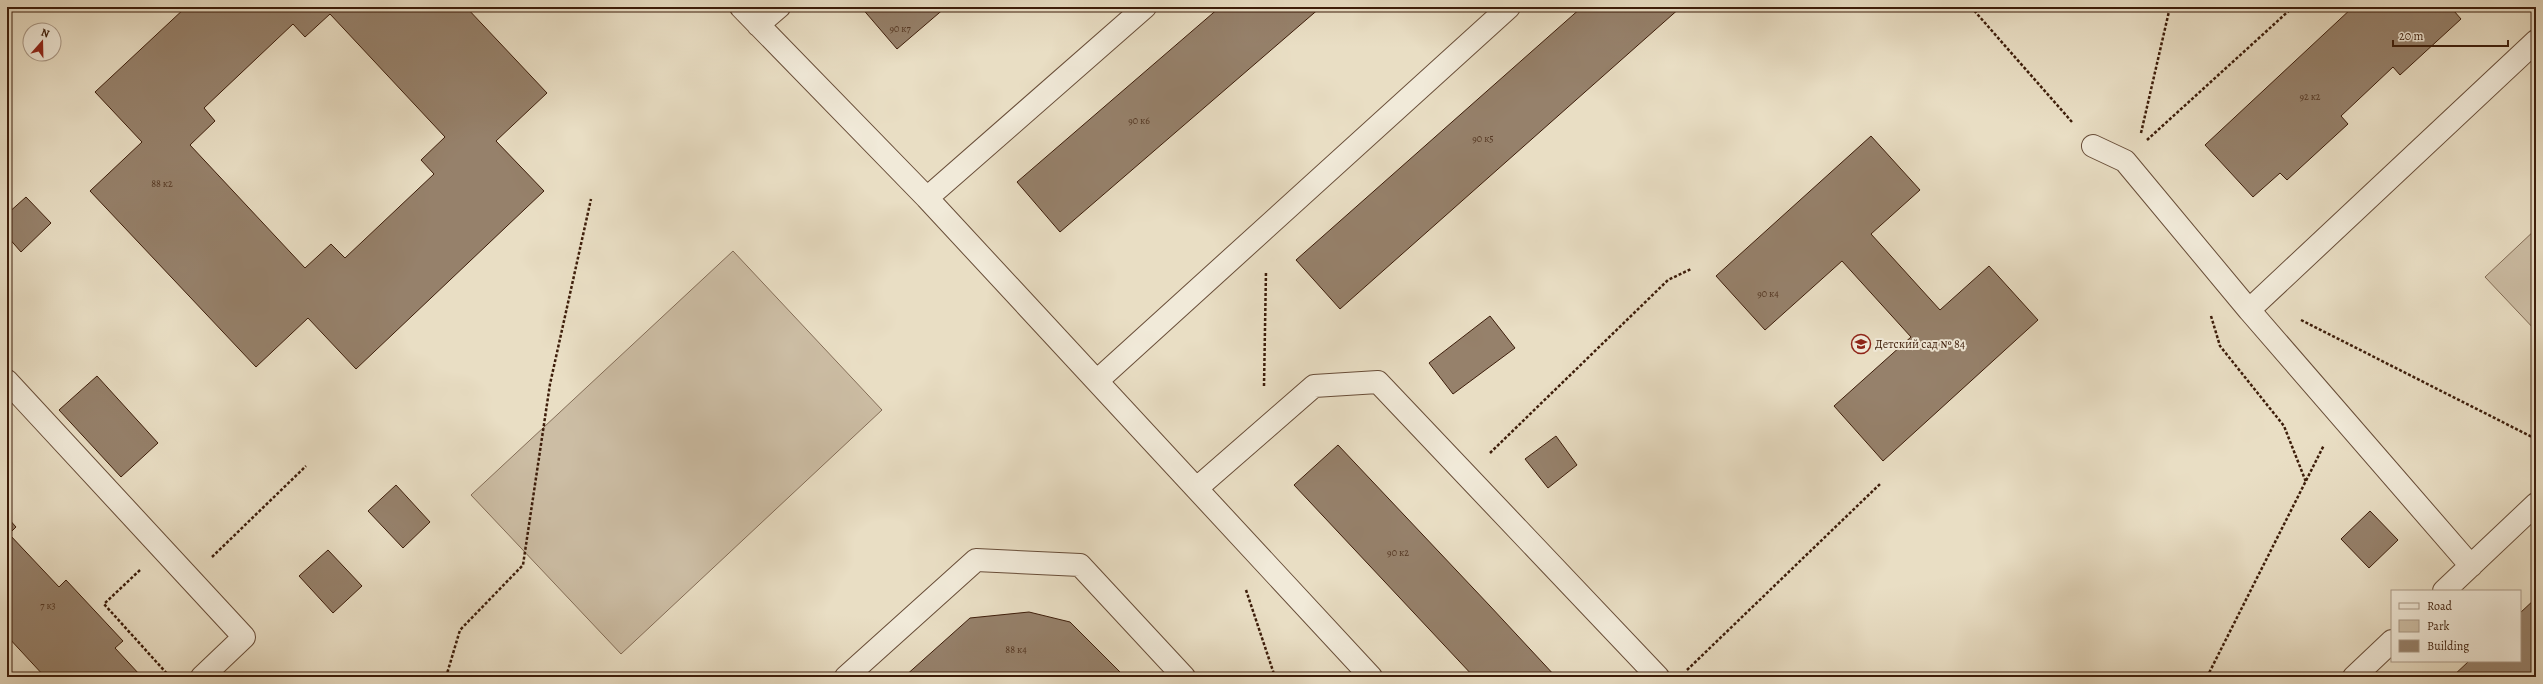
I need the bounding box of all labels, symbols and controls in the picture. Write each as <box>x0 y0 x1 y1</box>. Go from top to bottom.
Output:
north arrow <box>22 22 62 62</box>
house number: 90 к7 <box>889 22 911 35</box>
scale bar <box>2393 22 2508 48</box>
text: N <box>39 25 52 41</box>
text: 20 m <box>2399 28 2423 44</box>
house number: 92 к2 <box>2299 90 2321 103</box>
house number: 90 к6 <box>1128 114 1150 127</box>
house number: 90 к5 <box>1472 132 1494 145</box>
house number: 88 к2 <box>151 177 173 190</box>
house number: 90 к4 <box>1757 287 1779 300</box>
school or university icon: Детский сад № 84 <box>1850 333 1872 355</box>
place label: Детский сад № 84 <box>1875 336 1966 352</box>
house number: 90 к2 <box>1387 546 1409 559</box>
legend <box>2391 590 2521 662</box>
text: Road <box>2427 598 2453 614</box>
house number: 7 к3 <box>40 599 56 612</box>
text: Park <box>2427 618 2450 634</box>
text: Building <box>2427 638 2469 654</box>
house number: 88 к4 <box>1005 643 1027 656</box>

